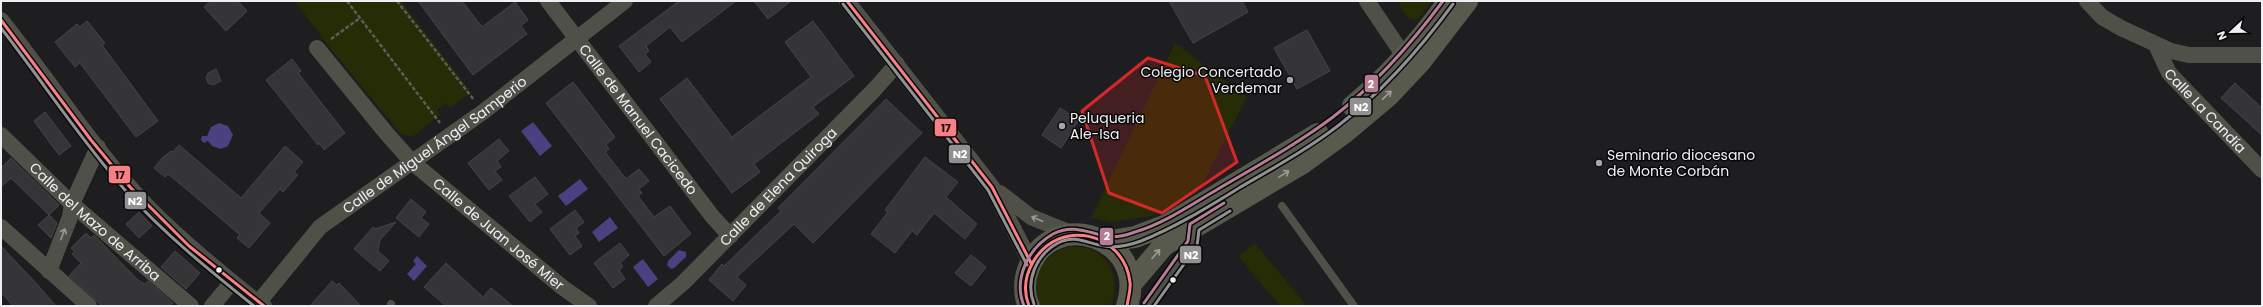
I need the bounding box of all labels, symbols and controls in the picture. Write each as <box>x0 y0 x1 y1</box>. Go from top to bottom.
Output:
north arrow <box>2211 12 2251 52</box>
text: N <box>2213 29 2231 43</box>
street label: Calle de Manuel Cacicedo <box>574 40 702 199</box>
place label: Colegio Concertado Verdemar <box>1140 62 1282 98</box>
street label: Calle La Candía <box>2160 64 2251 157</box>
street label: Calle de Miguel Ángel Samperio <box>338 71 531 218</box>
line badge: 2 <box>1364 74 1379 93</box>
marker: Colegio Concertado Verdemar <box>1285 75 1295 85</box>
text: 2 <box>1368 76 1374 92</box>
one-way arrow <box>1382 91 1392 100</box>
line badge: N2 <box>1349 97 1372 116</box>
text: N2 <box>1354 99 1368 115</box>
place label: Peluqueria Ale-Isa <box>1070 108 1144 144</box>
line badge: 17 <box>934 118 957 137</box>
text: 17 <box>941 120 951 136</box>
marker: Peluqueria Ale-Isa <box>1057 121 1067 131</box>
street label: Calle de Elena Quiroga <box>715 123 842 250</box>
line badge: N2 <box>948 144 971 164</box>
place label: Seminario diocesano de Monte Corbán <box>1607 145 1755 181</box>
text: N2 <box>953 146 967 162</box>
street label: Calle del Mazo de Arriba <box>25 158 165 286</box>
marker: Seminario diocesano de Monte Corbán <box>1594 158 1604 168</box>
line badge: 17 <box>108 165 131 184</box>
text: 17 <box>115 167 125 183</box>
one-way arrow <box>1278 169 1290 177</box>
street label: Calle de Juan José Mier <box>428 173 569 295</box>
line badge: N2 <box>124 191 147 210</box>
text: N2 <box>128 193 142 209</box>
one-way arrow <box>1031 215 1043 223</box>
line badge: 2 <box>1099 227 1114 246</box>
text: 2 <box>1104 228 1110 244</box>
one-way arrow <box>60 229 68 241</box>
line badge: N2 <box>1179 245 1202 264</box>
text: N2 <box>1184 247 1198 263</box>
one-way arrow <box>1151 249 1160 260</box>
unlabelled marker <box>214 265 224 275</box>
unlabelled marker <box>1168 275 1178 285</box>

